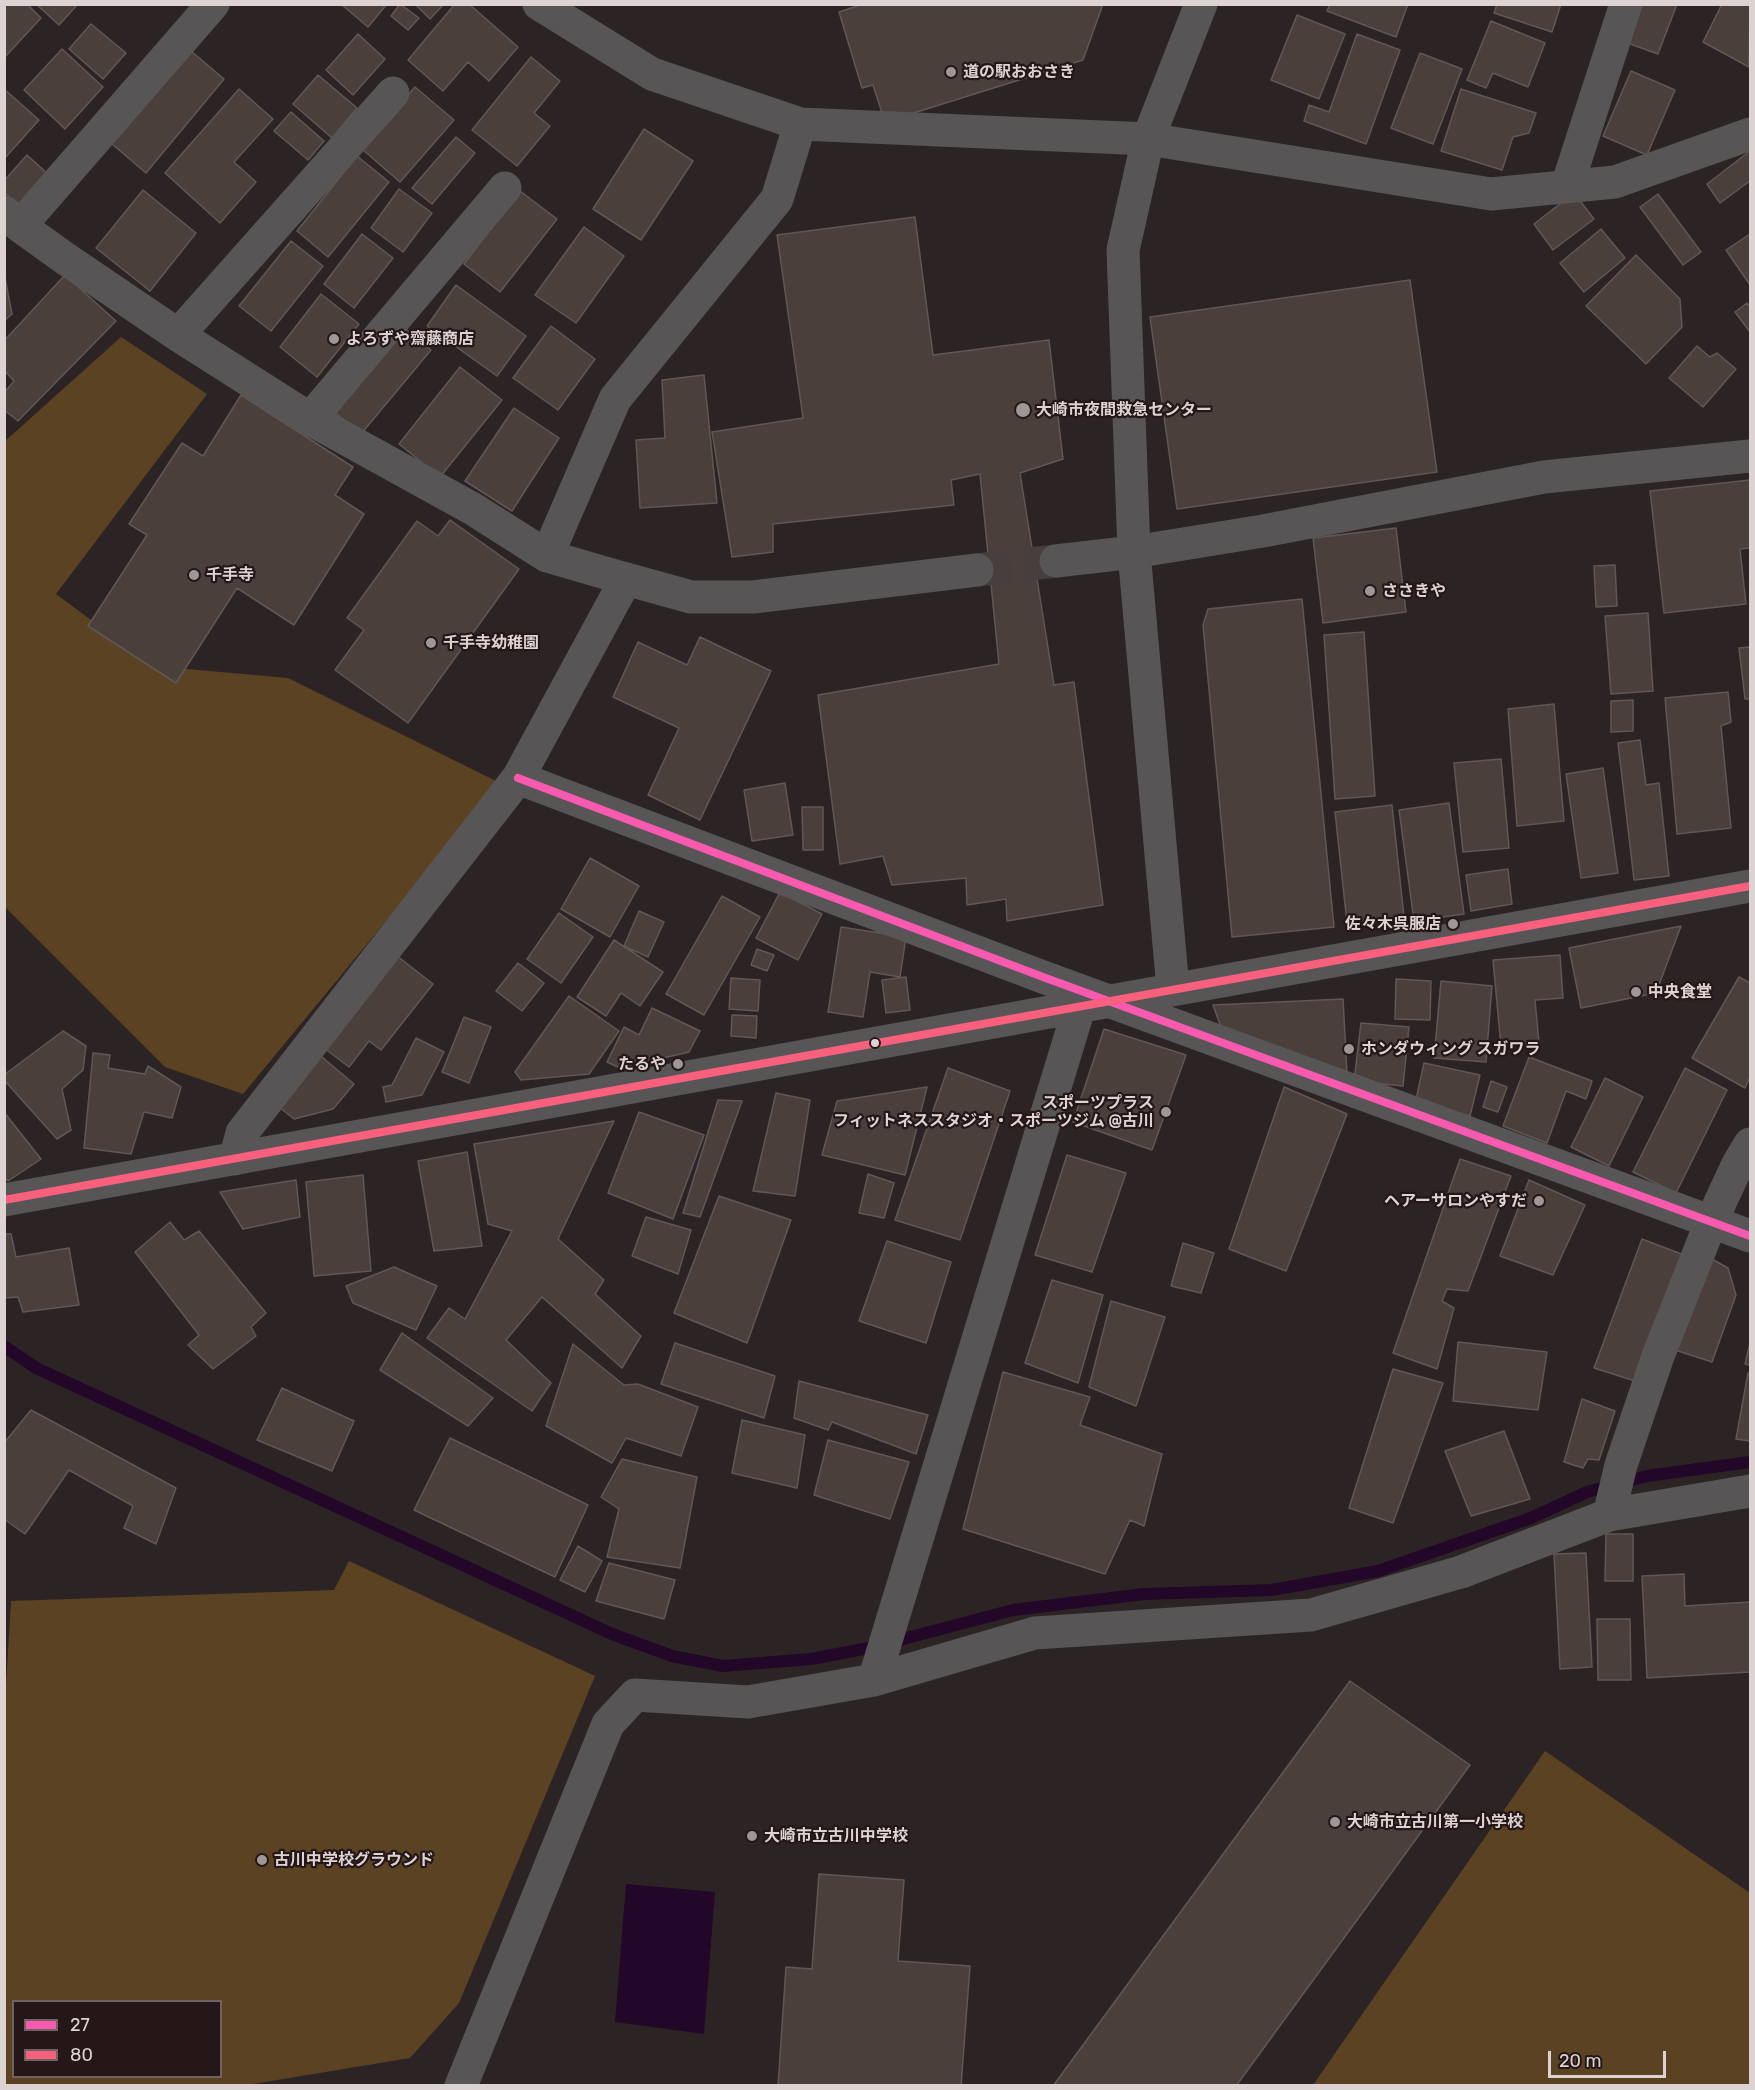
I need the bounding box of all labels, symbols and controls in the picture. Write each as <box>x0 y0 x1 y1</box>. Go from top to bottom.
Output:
place label: 道の駅おおさき <box>963 62 1075 82</box>
marker: 道の駅おおさき <box>944 65 958 79</box>
place label: よろずや齋藤商店 <box>346 329 474 349</box>
marker: よろずや齋藤商店 <box>327 332 341 346</box>
place label: 大崎市夜間救急センター <box>1036 400 1212 420</box>
marker: 大崎市夜間救急センター <box>1014 401 1032 419</box>
place label: 千手寺 <box>206 565 254 585</box>
marker: 千手寺 <box>187 568 201 582</box>
place label: ささきや <box>1382 581 1446 601</box>
marker: ささきや <box>1363 584 1377 598</box>
place label: 千手寺幼稚園 <box>443 633 539 653</box>
marker: 千手寺幼稚園 <box>424 636 438 650</box>
place label: 佐々木呉服店 <box>1345 914 1441 934</box>
marker: 佐々木呉服店 <box>1446 917 1460 931</box>
place label: 中央食堂 <box>1648 982 1712 1002</box>
marker: 中央食堂 <box>1629 985 1643 999</box>
unlabelled marker <box>869 1037 881 1049</box>
place label: ホンダウィング スガワラ <box>1361 1039 1540 1059</box>
marker: ホンダウィング スガワラ <box>1342 1042 1356 1056</box>
place label: たるや <box>618 1054 666 1074</box>
marker: たるや <box>671 1057 685 1071</box>
place label: スポーツプラス フィットネススタジオ・スポーツジム @古川 <box>833 1093 1154 1131</box>
marker: スポーツプラス フィットネススタジオ・スポーツジム @古川 <box>1159 1105 1173 1119</box>
place label: ヘアーサロンやすだ <box>1384 1191 1527 1211</box>
marker: ヘアーサロンやすだ <box>1532 1194 1546 1208</box>
place label: 大崎市立古川第一小学校 <box>1347 1812 1523 1832</box>
marker: 大崎市立古川第一小学校 <box>1328 1815 1342 1829</box>
place label: 大崎市立古川中学校 <box>764 1826 908 1846</box>
marker: 大崎市立古川中学校 <box>745 1829 759 1843</box>
place label: 古川中学校グラウンド <box>274 1850 434 1870</box>
marker: 古川中学校グラウンド <box>255 1853 269 1867</box>
legend <box>12 2000 222 2078</box>
text: 27 <box>70 2014 90 2036</box>
scale bar <box>1551 2039 1670 2077</box>
text: 80 <box>70 2044 93 2066</box>
text: 20 m <box>1559 2050 1601 2072</box>

